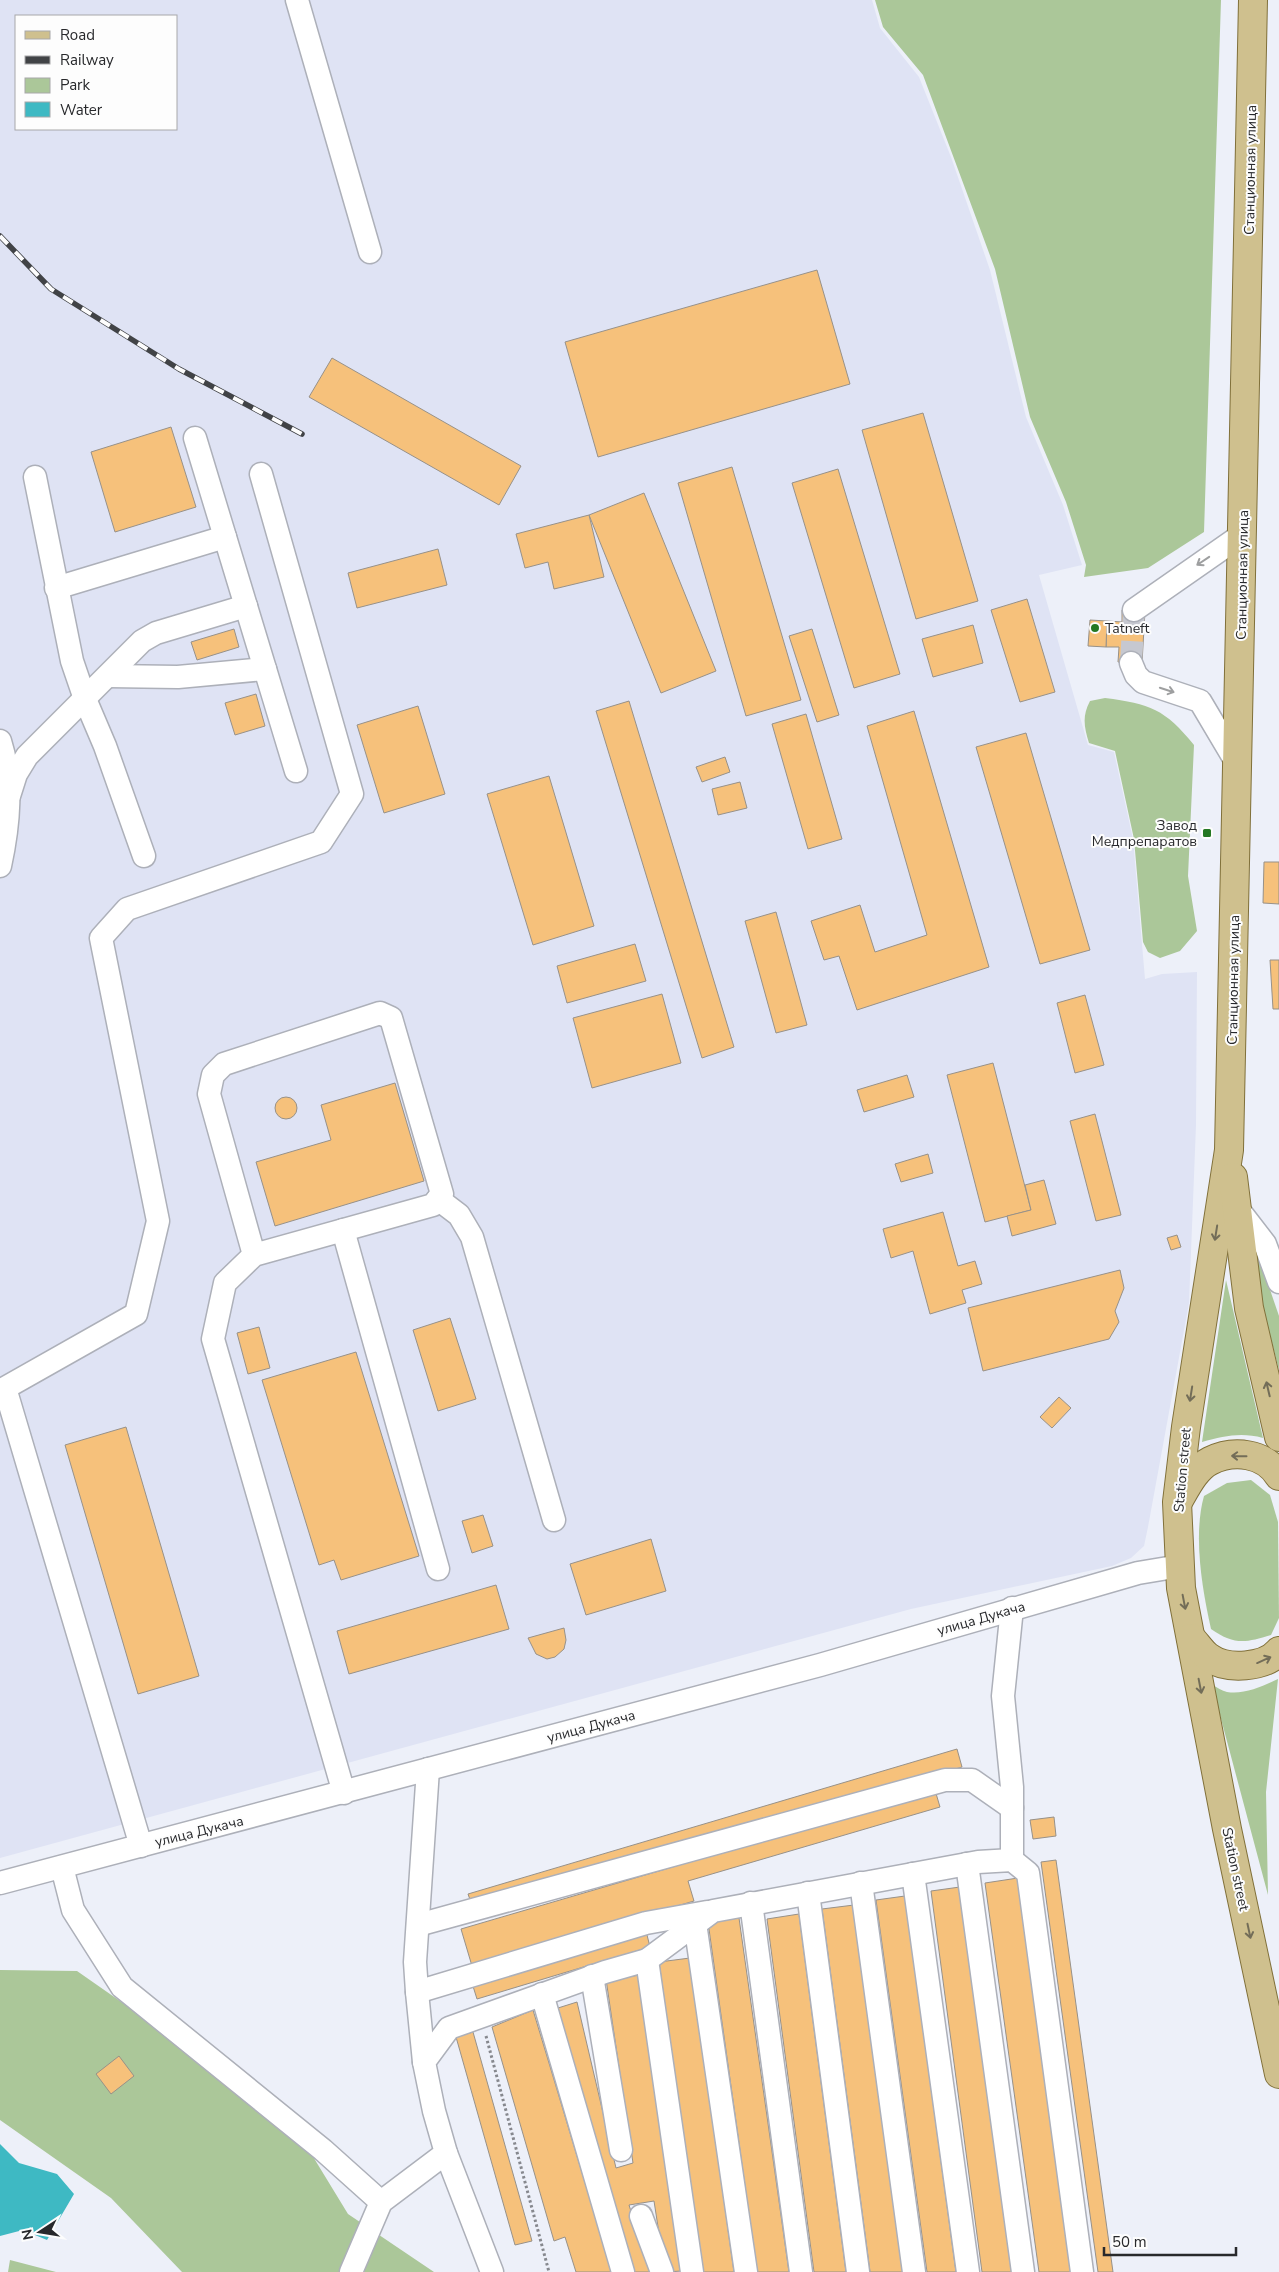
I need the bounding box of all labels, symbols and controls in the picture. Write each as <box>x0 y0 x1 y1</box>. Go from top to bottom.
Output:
legend <box>15 15 178 130</box>
text: Road <box>60 25 95 45</box>
text: Railway <box>60 50 114 70</box>
text: Park <box>60 75 90 95</box>
text: Water <box>60 100 103 120</box>
street label: Станционная улица <box>1240 105 1261 235</box>
street label: Станционная улица <box>1232 510 1253 640</box>
one-way arrow <box>1196 557 1210 567</box>
place label: Tatneft <box>1105 619 1149 638</box>
marker: Tatneft <box>1089 622 1101 634</box>
one-way arrow <box>1159 686 1175 695</box>
place label: Завод Медпрепаратов <box>1092 816 1197 851</box>
marker: Завод Медпрепаратов <box>1201 827 1213 839</box>
street label: Станционная улица <box>1223 915 1244 1045</box>
one-way arrow <box>1211 1225 1221 1241</box>
one-way arrow <box>1263 1382 1272 1398</box>
one-way arrow <box>1186 1385 1196 1401</box>
street label: Station street <box>1169 1427 1196 1513</box>
one-way arrow <box>1231 1451 1247 1460</box>
one-way arrow <box>1180 1594 1190 1610</box>
street label: улица Дукача <box>935 1597 1027 1640</box>
one-way arrow <box>1256 1655 1271 1664</box>
one-way arrow <box>1196 1678 1206 1694</box>
street label: улица Дукача <box>545 1706 637 1747</box>
street label: улица Дукача <box>153 1811 245 1852</box>
street label: Station street <box>1217 1826 1254 1913</box>
one-way arrow <box>1245 1923 1255 1939</box>
north arrow <box>15 2207 65 2257</box>
scale bar <box>1104 2224 1236 2256</box>
text: N <box>17 2227 38 2242</box>
text: 50 m <box>1112 2232 1147 2252</box>

